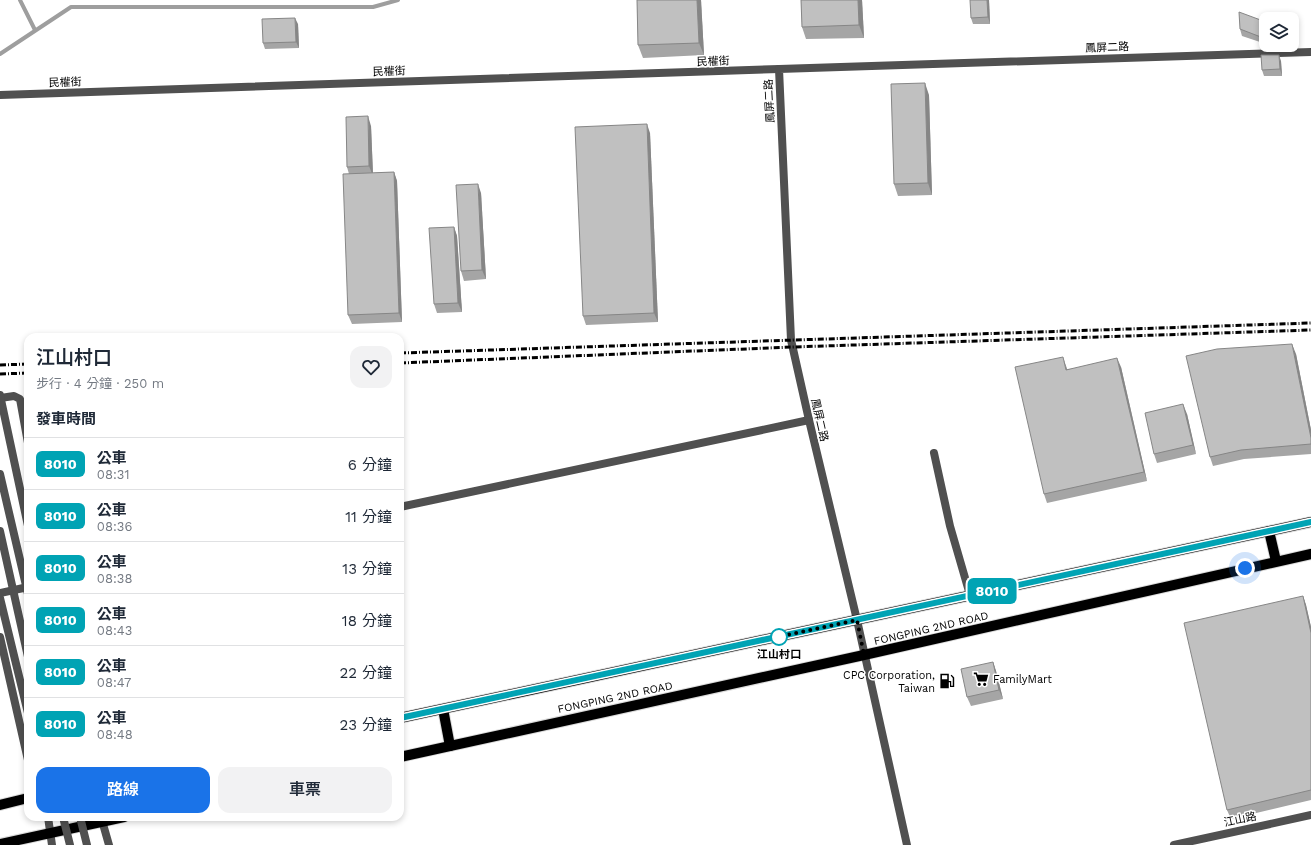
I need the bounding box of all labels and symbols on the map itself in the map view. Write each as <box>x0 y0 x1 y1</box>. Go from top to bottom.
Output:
street label: 鳳屏二路 <box>1085 40 1129 55</box>
street label: 民權街 <box>696 54 730 69</box>
street label: 民權街 <box>372 64 406 79</box>
street label: 民權街 <box>48 75 82 90</box>
street label: 鳳屏二路 <box>762 79 777 123</box>
street label: 鳳屏二路 <box>808 397 831 443</box>
your location <box>1235 558 1255 578</box>
line badge: 8010 <box>964 578 1020 604</box>
street label: FONGPING 2ND ROAD <box>873 609 990 648</box>
marker: 江山村口 <box>770 628 788 646</box>
place label: 江山村口 <box>757 648 801 661</box>
place label: CPC Corporation, Taiwan <box>843 669 935 695</box>
supermarket icon: FamilyMart <box>972 670 990 688</box>
fuel station icon: CPC Corporation, Taiwan <box>938 672 956 690</box>
place label: FamilyMart <box>993 673 1052 686</box>
street label: FONGPING 2ND ROAD <box>556 679 674 716</box>
street label: 江山路 <box>1223 810 1258 829</box>

